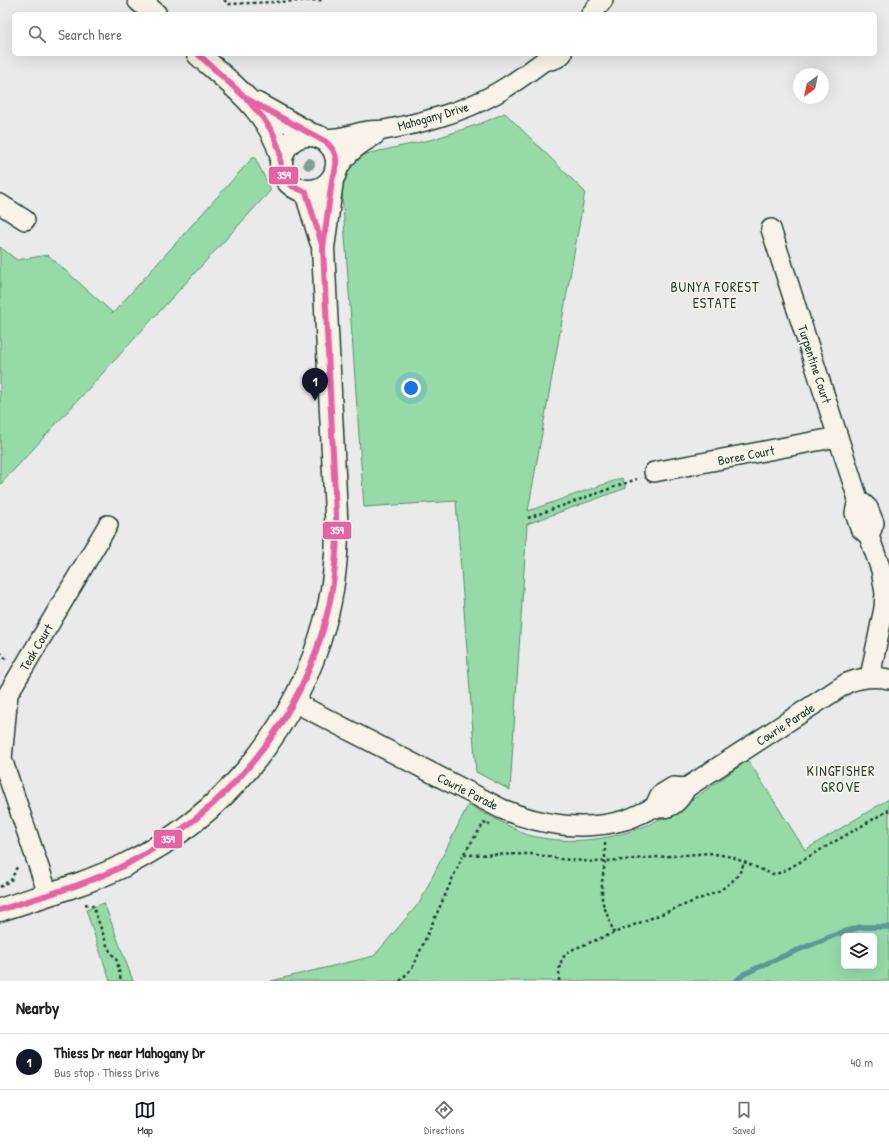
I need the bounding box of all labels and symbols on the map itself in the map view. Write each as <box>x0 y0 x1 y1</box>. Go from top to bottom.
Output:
north arrow <box>793 68 829 104</box>
street label: Mahogany Drive <box>395 97 471 135</box>
line badge: 359 <box>268 166 299 185</box>
text: 359 <box>277 168 291 182</box>
district label: BUNYA FOREST ESTATE <box>670 277 760 312</box>
street label: Turpentine Court <box>794 323 836 406</box>
pin: 1 <box>302 368 328 401</box>
your location <box>401 378 421 398</box>
street label: Boree Court <box>716 441 776 469</box>
line badge: 359 <box>322 521 352 540</box>
text: 359 <box>330 523 344 537</box>
street label: Teak Court <box>15 620 57 674</box>
street label: Cowrie Parade <box>752 698 818 750</box>
district label: KINGFISHER GROVE <box>807 761 875 796</box>
street label: Cowrie Parade <box>434 768 502 814</box>
line badge: 359 <box>153 829 183 849</box>
text: 359 <box>161 832 175 846</box>

